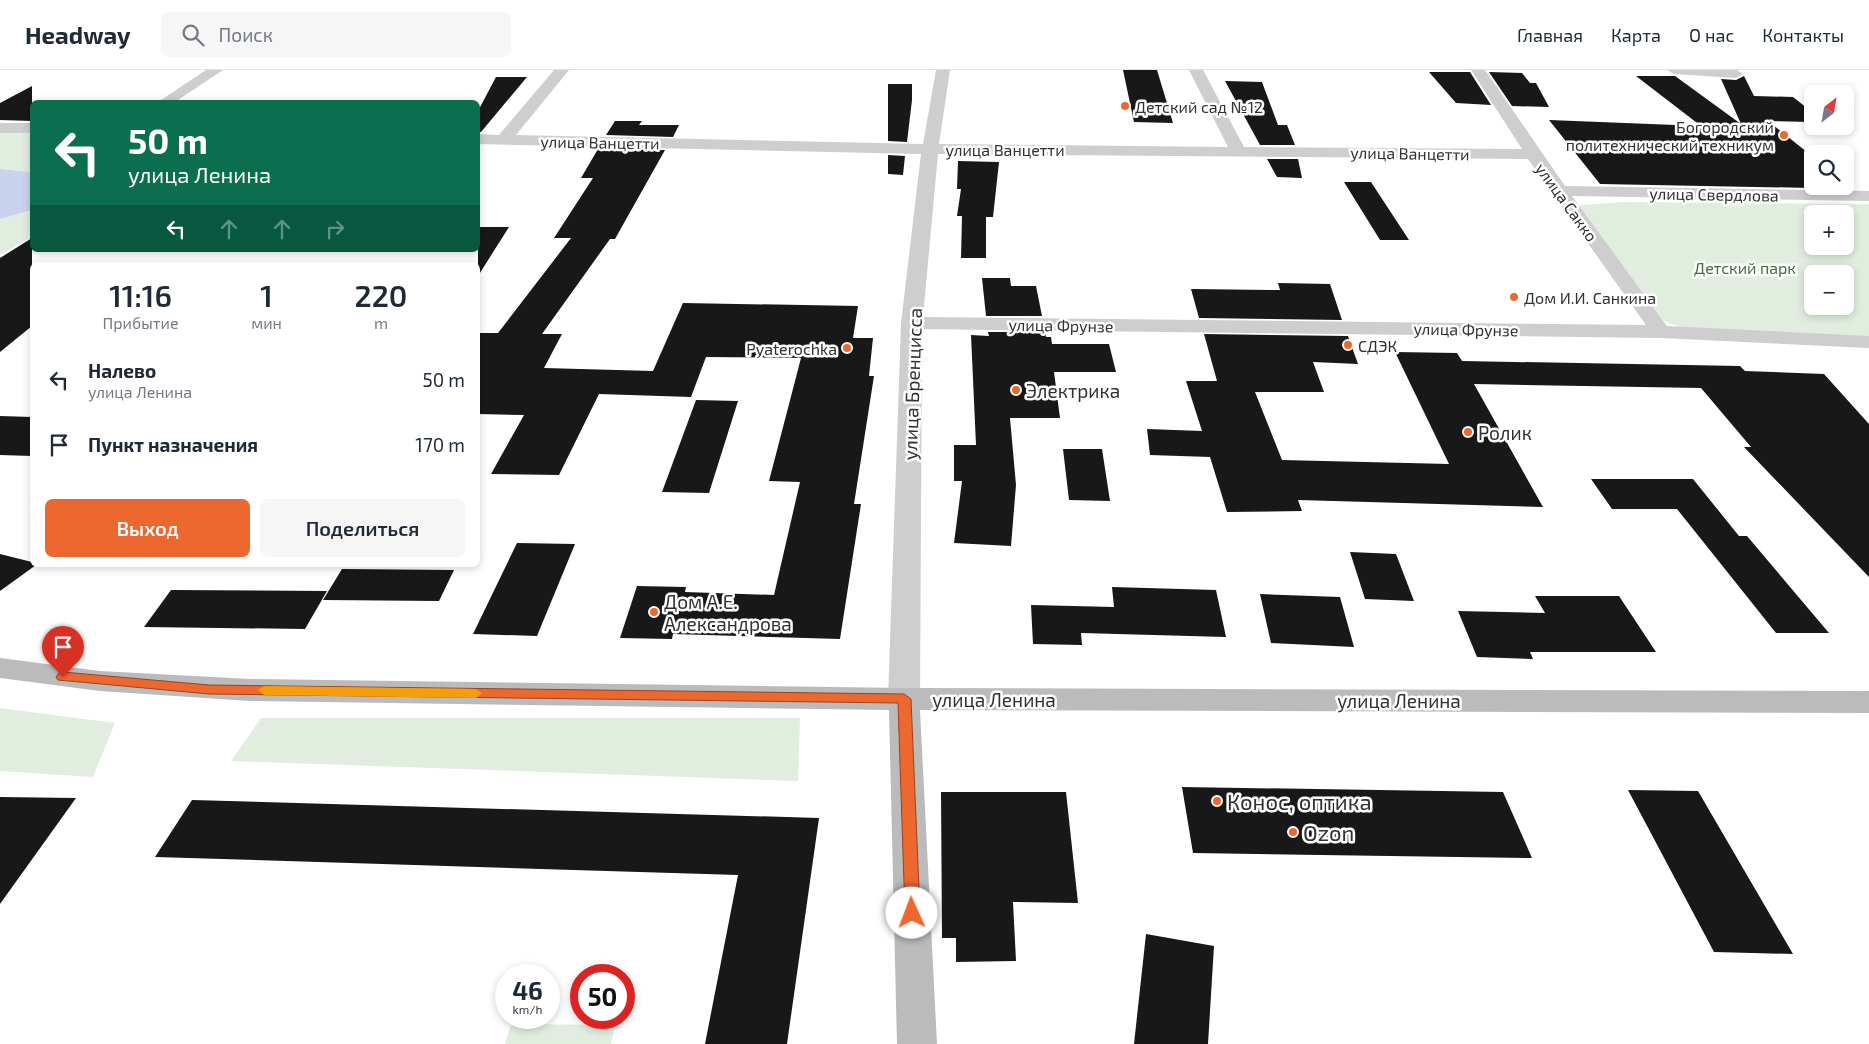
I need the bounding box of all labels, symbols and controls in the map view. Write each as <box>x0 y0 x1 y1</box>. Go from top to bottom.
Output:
search box <box>161 12 511 57</box>
text: Headway <box>25 20 131 49</box>
icon: search <box>179 21 207 49</box>
text: Поиск <box>219 23 273 46</box>
text: Главная <box>1517 24 1583 46</box>
text: Карта <box>1611 24 1661 46</box>
text: О нас <box>1689 24 1734 46</box>
text: Контакты <box>1762 24 1844 46</box>
north arrow <box>1804 85 1854 135</box>
map controls <box>1804 85 1854 315</box>
place label: Детский сад №12 <box>1135 97 1263 116</box>
marker: Детский сад №12 <box>1119 100 1131 112</box>
place label: Богородский политехнический техникум <box>1566 117 1774 155</box>
text: 50 m <box>128 119 208 161</box>
icon: left <box>45 120 110 185</box>
marker: Богородский политехнический техникум <box>1778 129 1790 141</box>
street label: улица Ванцетти <box>540 131 660 154</box>
street label: улица Ванцетти <box>945 140 1065 160</box>
street label: улица Ванцетти <box>1350 142 1470 165</box>
button: search <box>1804 145 1854 195</box>
street label: улица Сакко <box>1531 159 1602 246</box>
text: улица Ленина <box>128 161 271 187</box>
street label: улица Свердлова <box>1649 183 1779 206</box>
button: + <box>1804 205 1854 255</box>
icon: left <box>162 215 190 243</box>
icon: ahead <box>215 215 243 243</box>
icon: ahead <box>268 215 296 243</box>
icon: right <box>321 215 349 243</box>
park label: Детский парк <box>1694 258 1796 277</box>
button: − <box>1804 265 1854 315</box>
text: 11:16 <box>109 277 172 313</box>
text: 1 <box>260 277 273 313</box>
text: 220 <box>354 277 407 313</box>
place label: Дом И.И. Санкина <box>1524 288 1656 307</box>
marker: Дом И.И. Санкина <box>1508 291 1520 303</box>
street label: улица Бренцисса <box>898 307 927 461</box>
text: Прибытие <box>103 313 179 332</box>
text: мин <box>251 313 282 332</box>
text: m <box>374 313 388 332</box>
street label: улица Фрунзе <box>1008 315 1114 336</box>
street label: улица Фрунзе <box>1413 319 1519 340</box>
place label: СДЭК <box>1358 336 1397 355</box>
place label: Pyaterochka <box>746 339 837 358</box>
marker: СДЭК <box>1342 339 1354 351</box>
marker: Pyaterochka <box>841 342 853 354</box>
text: Налево <box>88 359 156 382</box>
icon: left <box>45 366 73 394</box>
text: 50 m <box>422 368 465 391</box>
place label: Электрика <box>1026 379 1120 402</box>
text: улица Ленина <box>88 382 192 401</box>
marker: Электрика <box>1010 384 1022 396</box>
place label: Ролик <box>1478 421 1532 444</box>
marker: Ролик <box>1462 426 1474 438</box>
icon: arrive <box>45 431 73 459</box>
text: Пункт назначения <box>88 433 258 456</box>
text: 170 m <box>415 433 465 456</box>
button: Выход <box>45 499 250 557</box>
button: Поделиться <box>260 499 465 557</box>
place label: Дом А.Е. Александрова <box>664 590 792 635</box>
marker: Дом А.Е. Александрова <box>648 606 660 618</box>
pin <box>42 626 84 677</box>
icon: arrive <box>49 633 77 661</box>
street label: улица Ленина <box>932 688 1056 712</box>
street label: улица Ленина <box>1337 689 1461 713</box>
place label: Конос, оптика <box>1227 788 1372 814</box>
marker: Конос, оптика <box>1211 795 1223 807</box>
place label: Ozon <box>1303 819 1354 845</box>
marker: Ozon <box>1287 826 1299 838</box>
position arrow <box>885 886 937 938</box>
speed limit sign: 50 <box>570 964 635 1029</box>
text: 46 <box>512 975 543 1005</box>
text: km/h <box>513 1002 542 1016</box>

